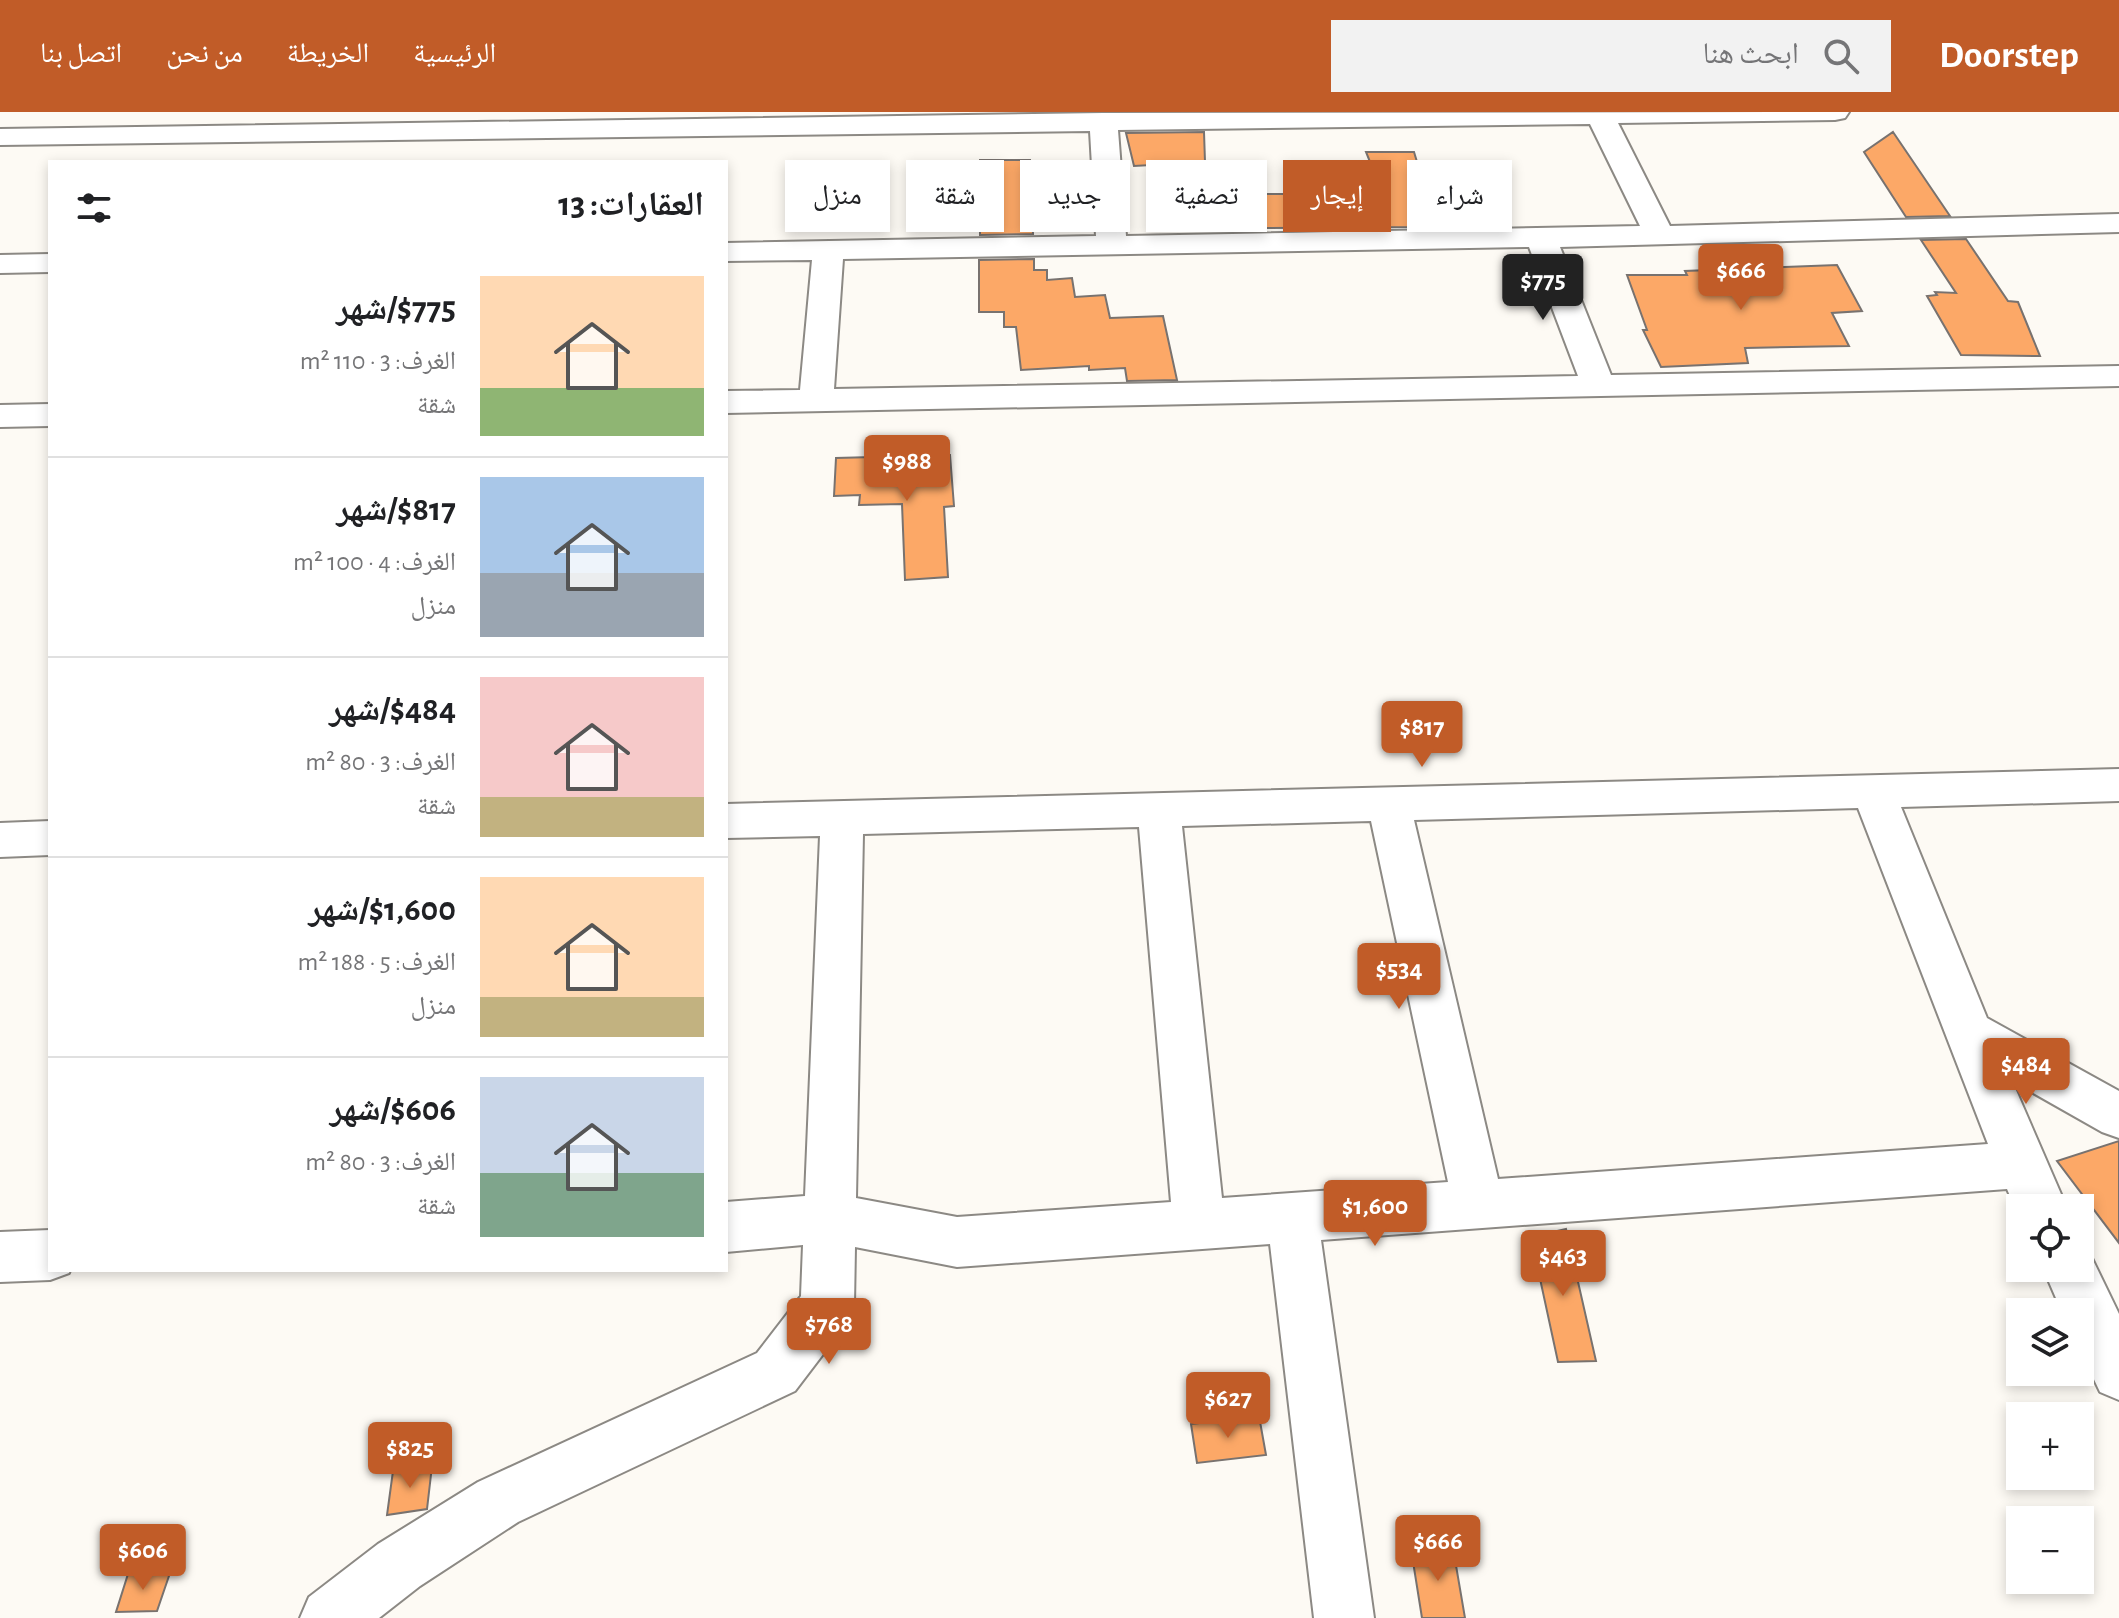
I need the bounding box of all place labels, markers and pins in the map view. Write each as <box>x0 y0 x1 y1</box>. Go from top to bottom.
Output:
pin: $666 <box>1694 244 1788 312</box>
pin: $775 <box>1496 254 1590 322</box>
pin: $988 <box>860 435 954 503</box>
pin: $817 <box>1375 701 1469 769</box>
pin: $534 <box>1352 943 1446 1011</box>
pin: $484 <box>1979 1038 2073 1106</box>
pin: $1,600 <box>1310 1180 1440 1248</box>
pin: $463 <box>1516 1230 1610 1298</box>
pin: $768 <box>782 1298 876 1366</box>
pin: $627 <box>1181 1372 1275 1440</box>
pin: $825 <box>363 1422 457 1490</box>
pin: $666 <box>1391 1515 1485 1583</box>
pin: $606 <box>96 1524 190 1592</box>

